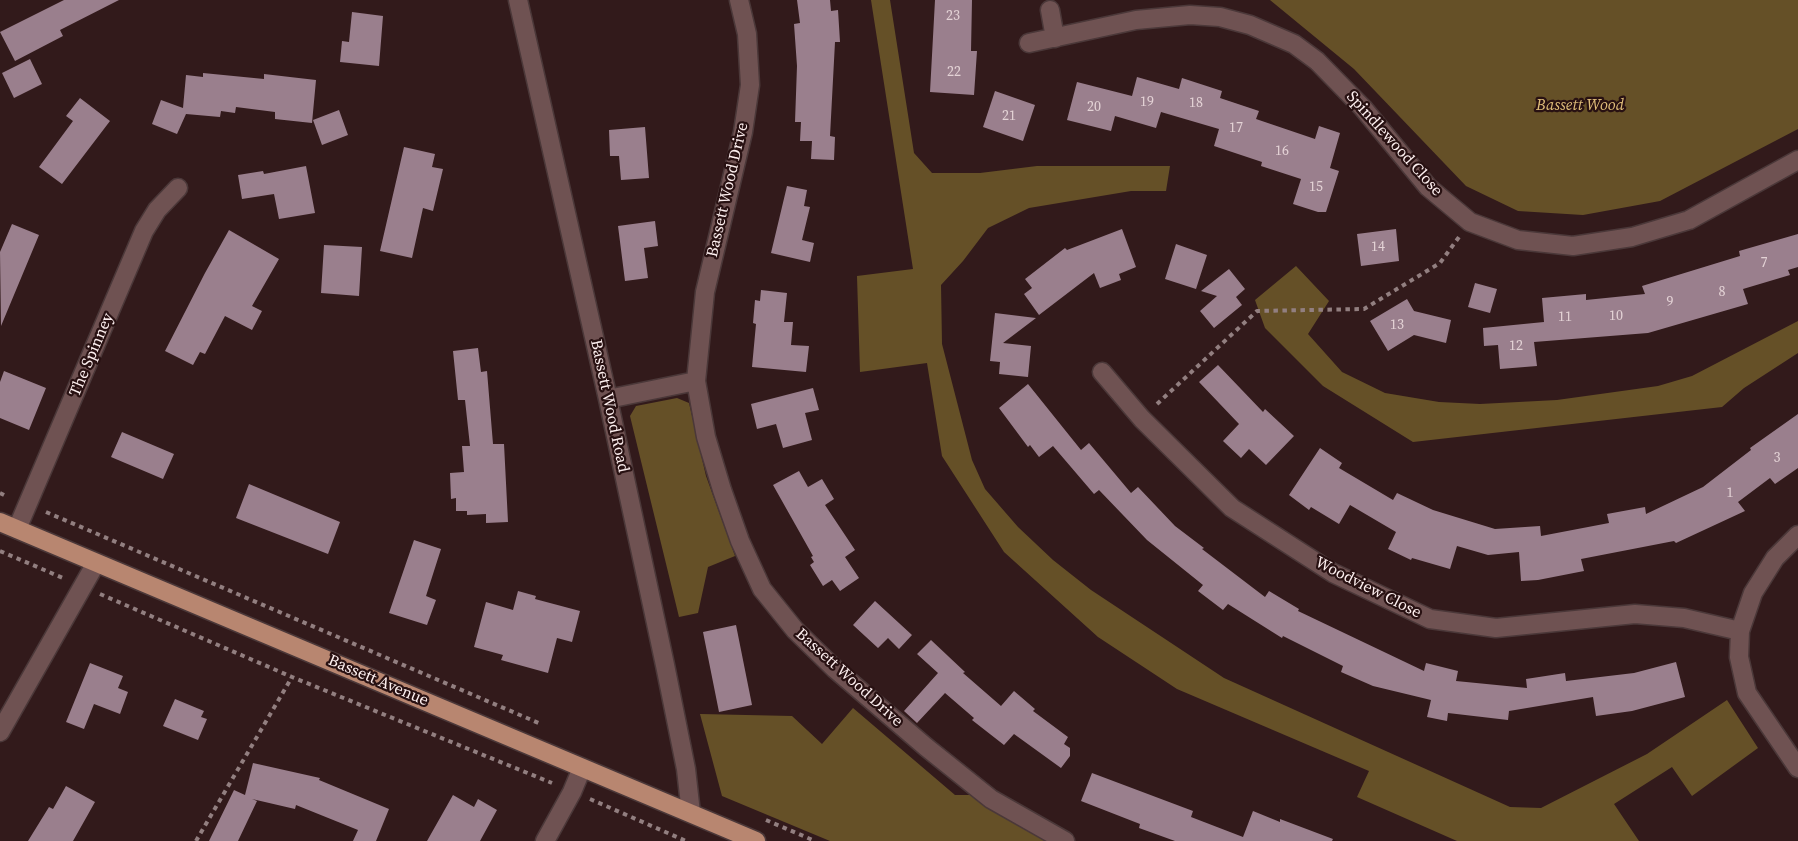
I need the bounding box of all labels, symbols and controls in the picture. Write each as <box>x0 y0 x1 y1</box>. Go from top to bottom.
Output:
house number: 23 <box>946 8 960 24</box>
house number: 22 <box>947 64 961 80</box>
street label: Spindlewood Close <box>1342 88 1446 200</box>
house number: 19 <box>1140 94 1154 110</box>
house number: 18 <box>1189 95 1203 111</box>
park label: Bassett Wood <box>1536 96 1624 116</box>
house number: 20 <box>1087 99 1101 115</box>
house number: 21 <box>1002 108 1016 124</box>
house number: 17 <box>1229 120 1243 136</box>
street label: Bassett Wood Drive <box>703 121 753 259</box>
house number: 16 <box>1275 143 1289 159</box>
house number: 15 <box>1309 179 1323 195</box>
house number: 14 <box>1371 239 1385 255</box>
house number: 7 <box>1761 255 1767 271</box>
house number: 8 <box>1719 284 1725 300</box>
house number: 9 <box>1667 294 1673 310</box>
house number: 10 <box>1609 308 1623 324</box>
house number: 11 <box>1558 309 1572 325</box>
street label: The Spinney <box>66 310 118 400</box>
house number: 13 <box>1390 317 1404 333</box>
street label: Bassett Wood Road <box>586 338 632 474</box>
house number: 12 <box>1509 338 1523 354</box>
house number: 3 <box>1774 450 1780 466</box>
house number: 1 <box>1727 485 1733 501</box>
street label: Woodview Close <box>1312 553 1424 623</box>
street label: Bassett Wood Drive <box>791 625 907 731</box>
street label: Bassett Avenue <box>325 651 431 711</box>

